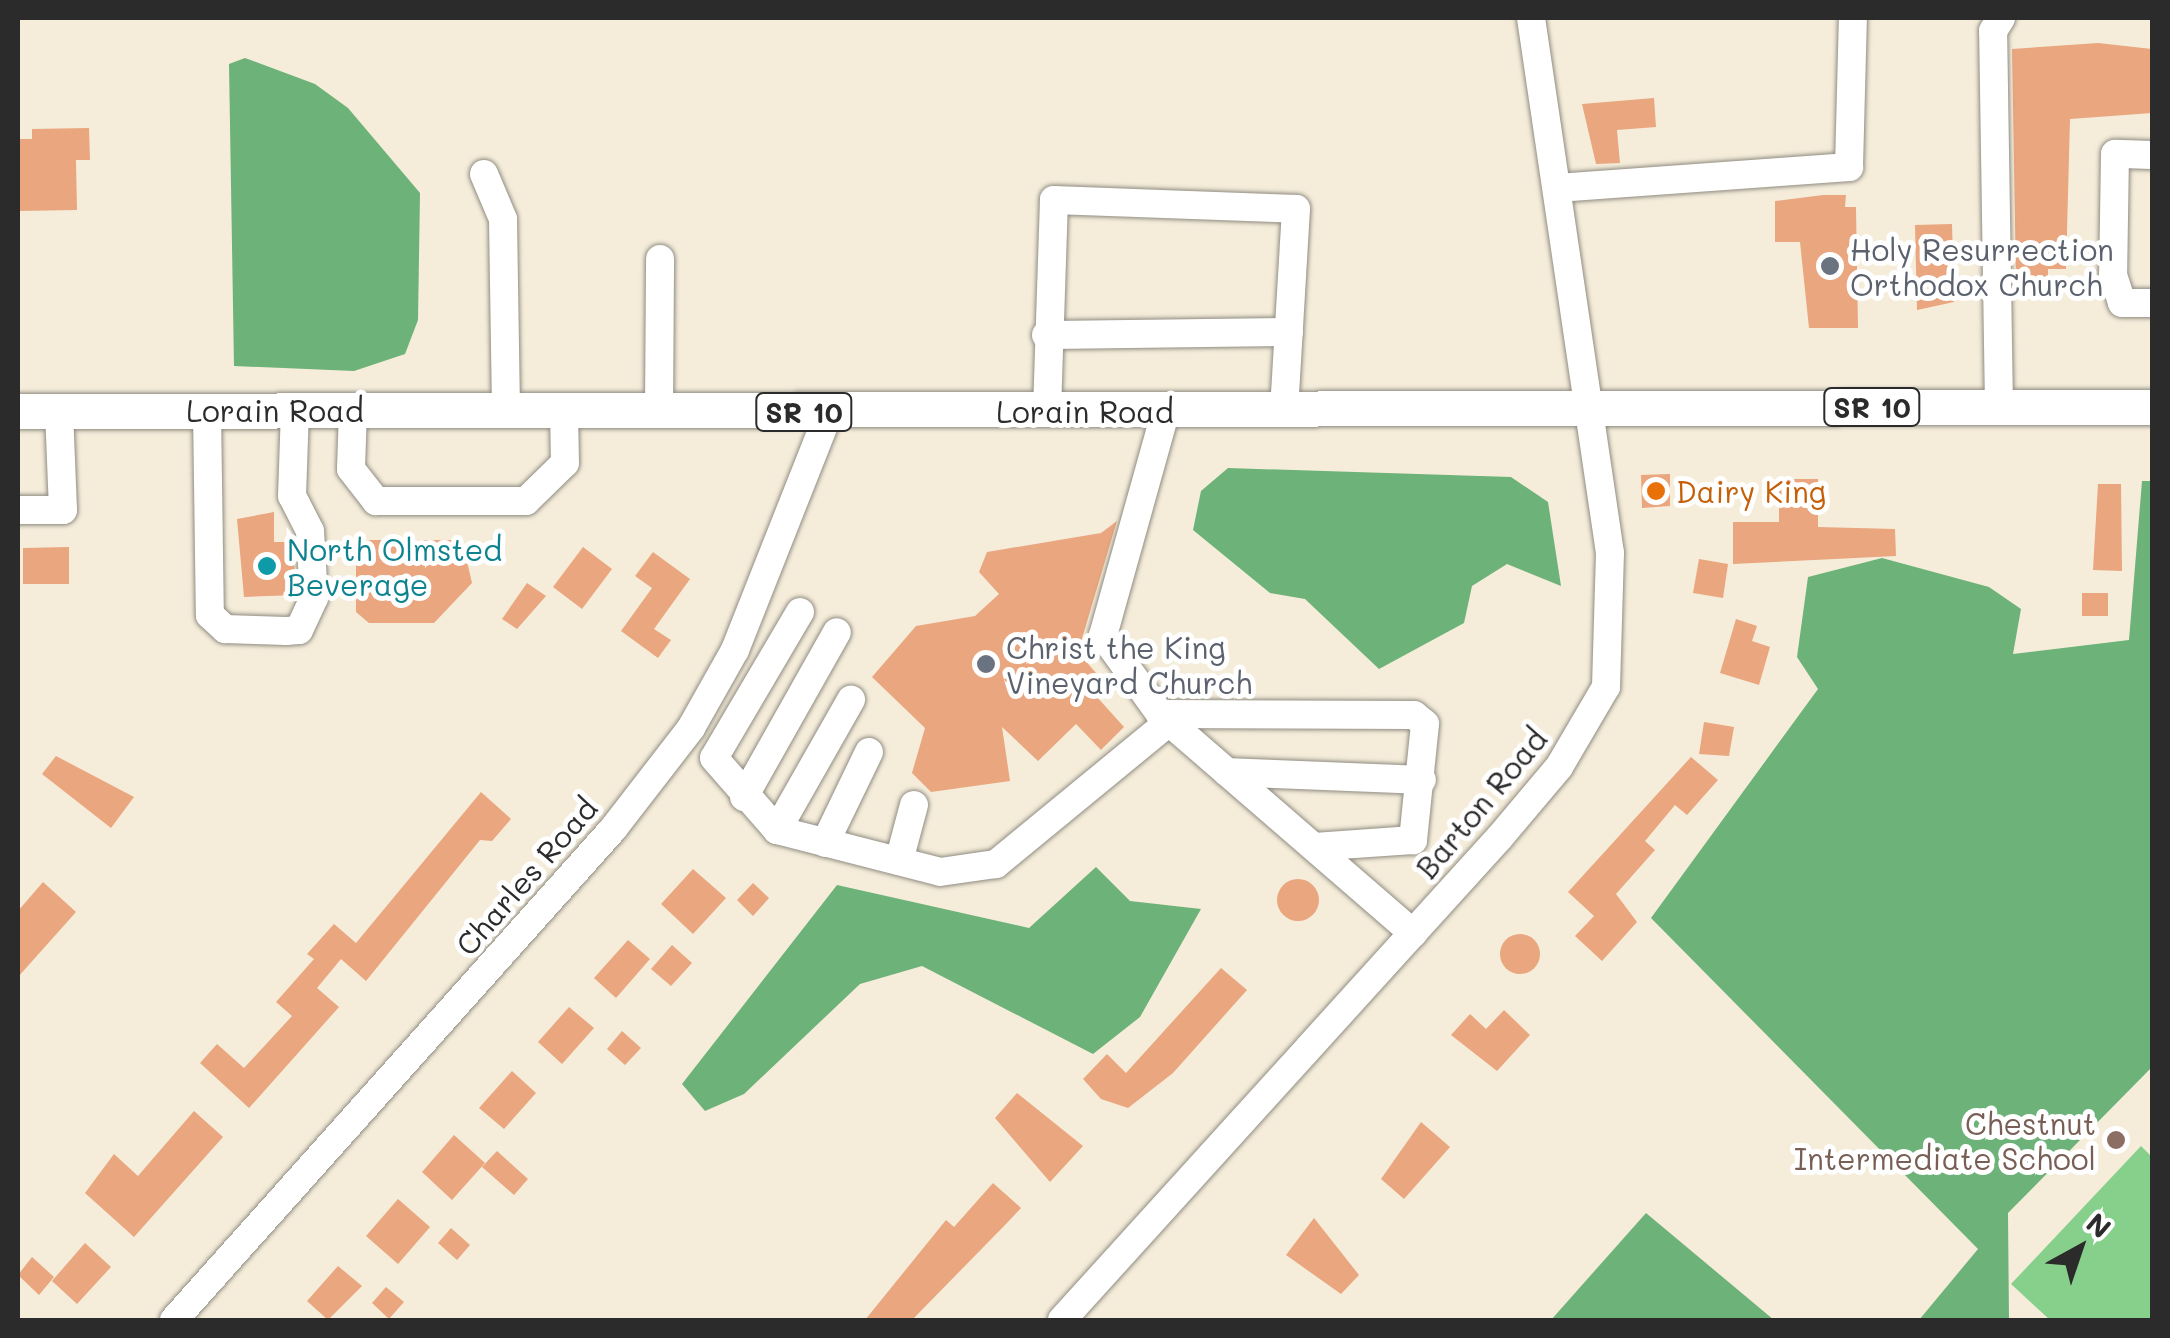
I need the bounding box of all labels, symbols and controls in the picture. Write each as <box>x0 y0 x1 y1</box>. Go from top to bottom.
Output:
place label: Holy Resurrection Orthodox Church <box>1850 231 2114 302</box>
marker: Holy Resurrection Orthodox Church <box>1819 255 1841 277</box>
road number: SR 10 <box>1822 384 1922 430</box>
road number: SR 10 <box>754 389 854 435</box>
street label: Lorain Road <box>186 392 364 428</box>
street label: Lorain Road <box>996 393 1174 429</box>
place label: Dairy King <box>1676 473 1826 509</box>
marker: Dairy King <box>1645 480 1667 502</box>
place label: North Olmsted Beverage <box>287 531 502 602</box>
marker: North Olmsted Beverage <box>256 555 278 577</box>
place label: Christ the King Vineyard Church <box>1006 629 1252 700</box>
marker: Christ the King Vineyard Church <box>975 653 997 675</box>
street label: Barton Road <box>1408 721 1554 885</box>
street label: Charles Road <box>448 790 604 962</box>
place label: Chestnut Intermediate School <box>1794 1105 2096 1176</box>
marker: Chestnut Intermediate School <box>2105 1129 2127 1151</box>
north arrow <box>2030 1198 2130 1298</box>
text: N <box>2080 1204 2119 1246</box>

